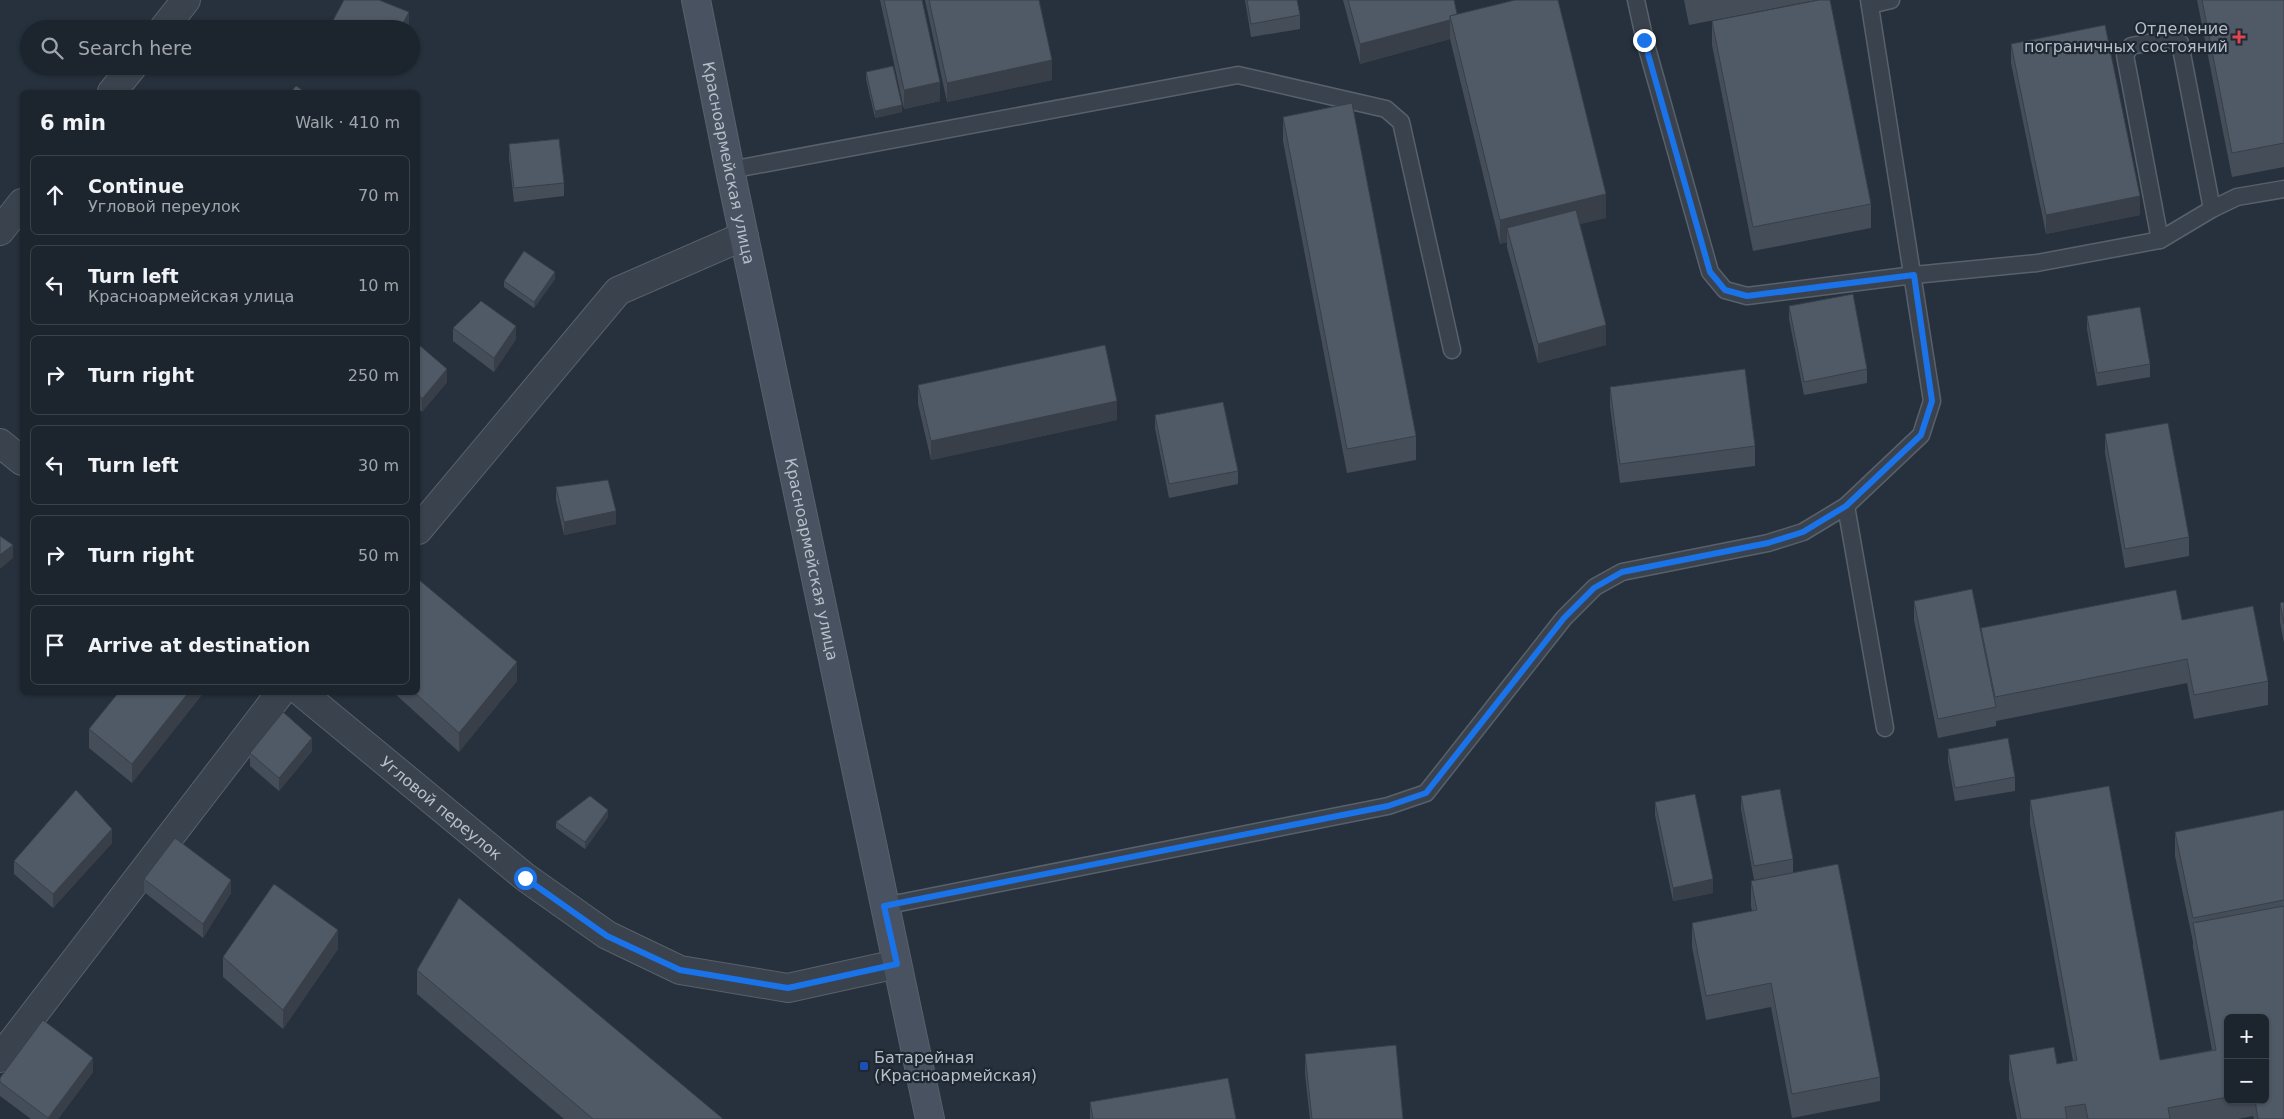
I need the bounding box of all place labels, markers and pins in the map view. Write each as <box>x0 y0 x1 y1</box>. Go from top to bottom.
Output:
place label: Отделение пограничных состояний <box>2024 19 2228 56</box>
marker: Отделение пограничных состояний <box>2232 30 2246 44</box>
place label: Батарейная (Красноармейская) <box>874 1048 1037 1085</box>
marker: Батарейная (Красноармейская) <box>858 1060 870 1072</box>

